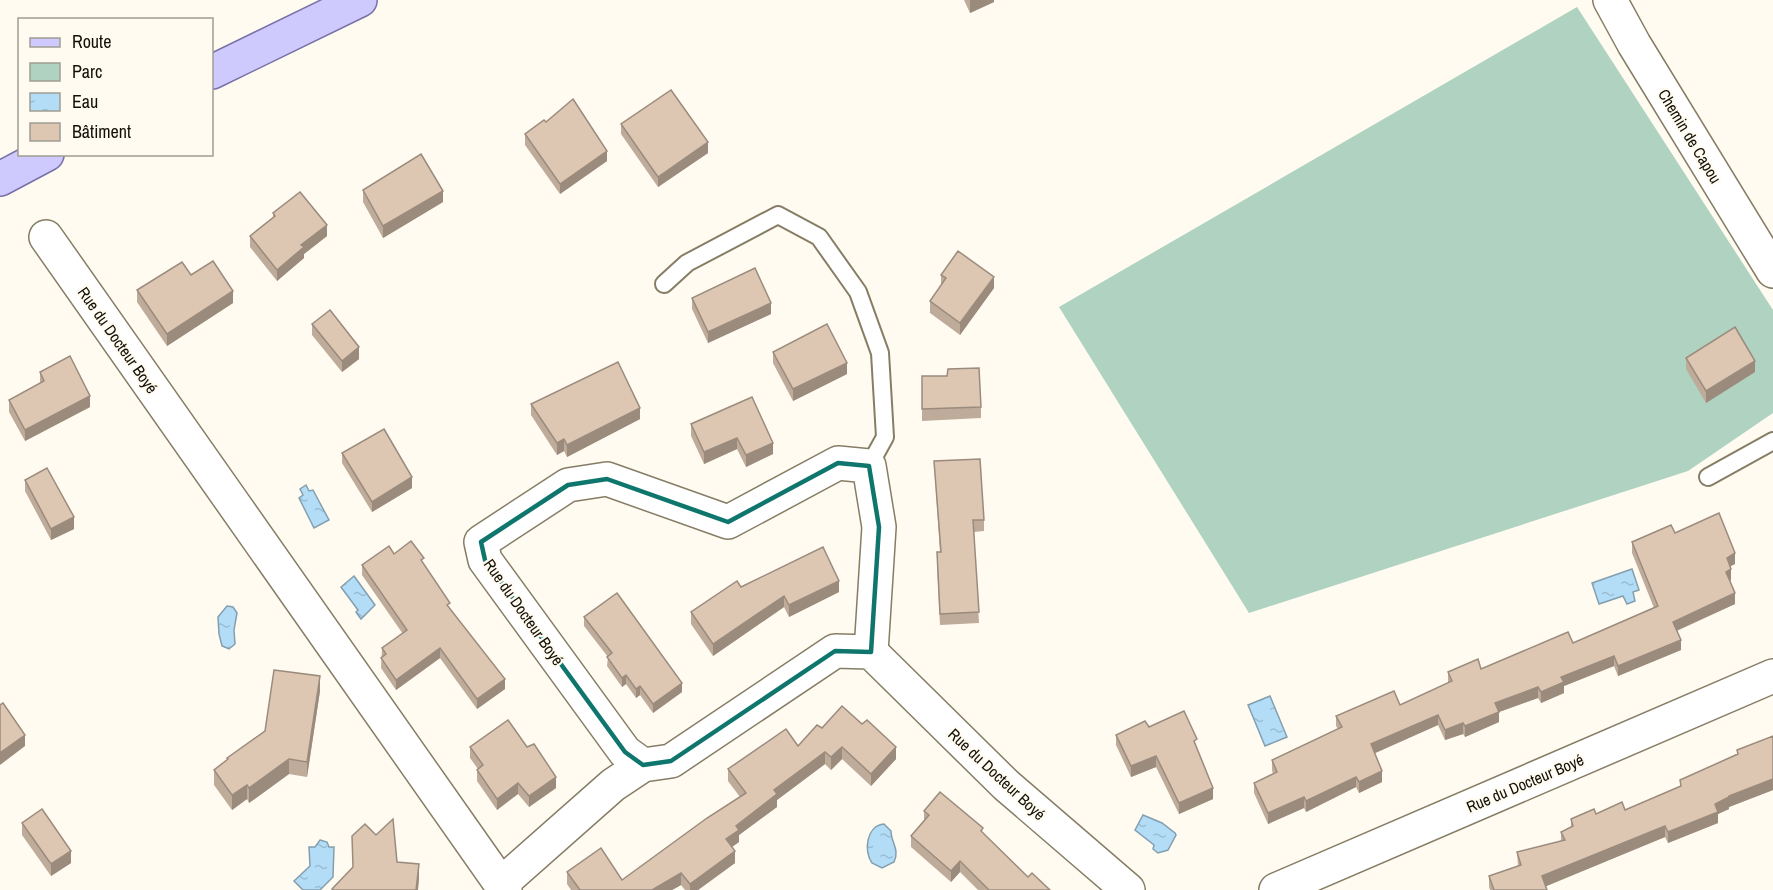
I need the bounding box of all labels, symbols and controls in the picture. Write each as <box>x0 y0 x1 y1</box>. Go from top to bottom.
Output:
legend <box>18 18 213 156</box>
text: Route <box>72 29 111 54</box>
text: Parc <box>72 59 102 84</box>
street label: Chemin de Capou <box>1653 85 1727 187</box>
text: Eau <box>72 89 98 114</box>
text: Bâtiment <box>72 119 131 144</box>
street label: Rue du Docteur Boyé <box>73 282 163 398</box>
street label: Rue du Docteur Boyé <box>479 554 569 670</box>
street label: Rue du Docteur Boyé <box>944 723 1050 825</box>
street label: Rue du Docteur Boyé <box>1463 748 1587 818</box>

